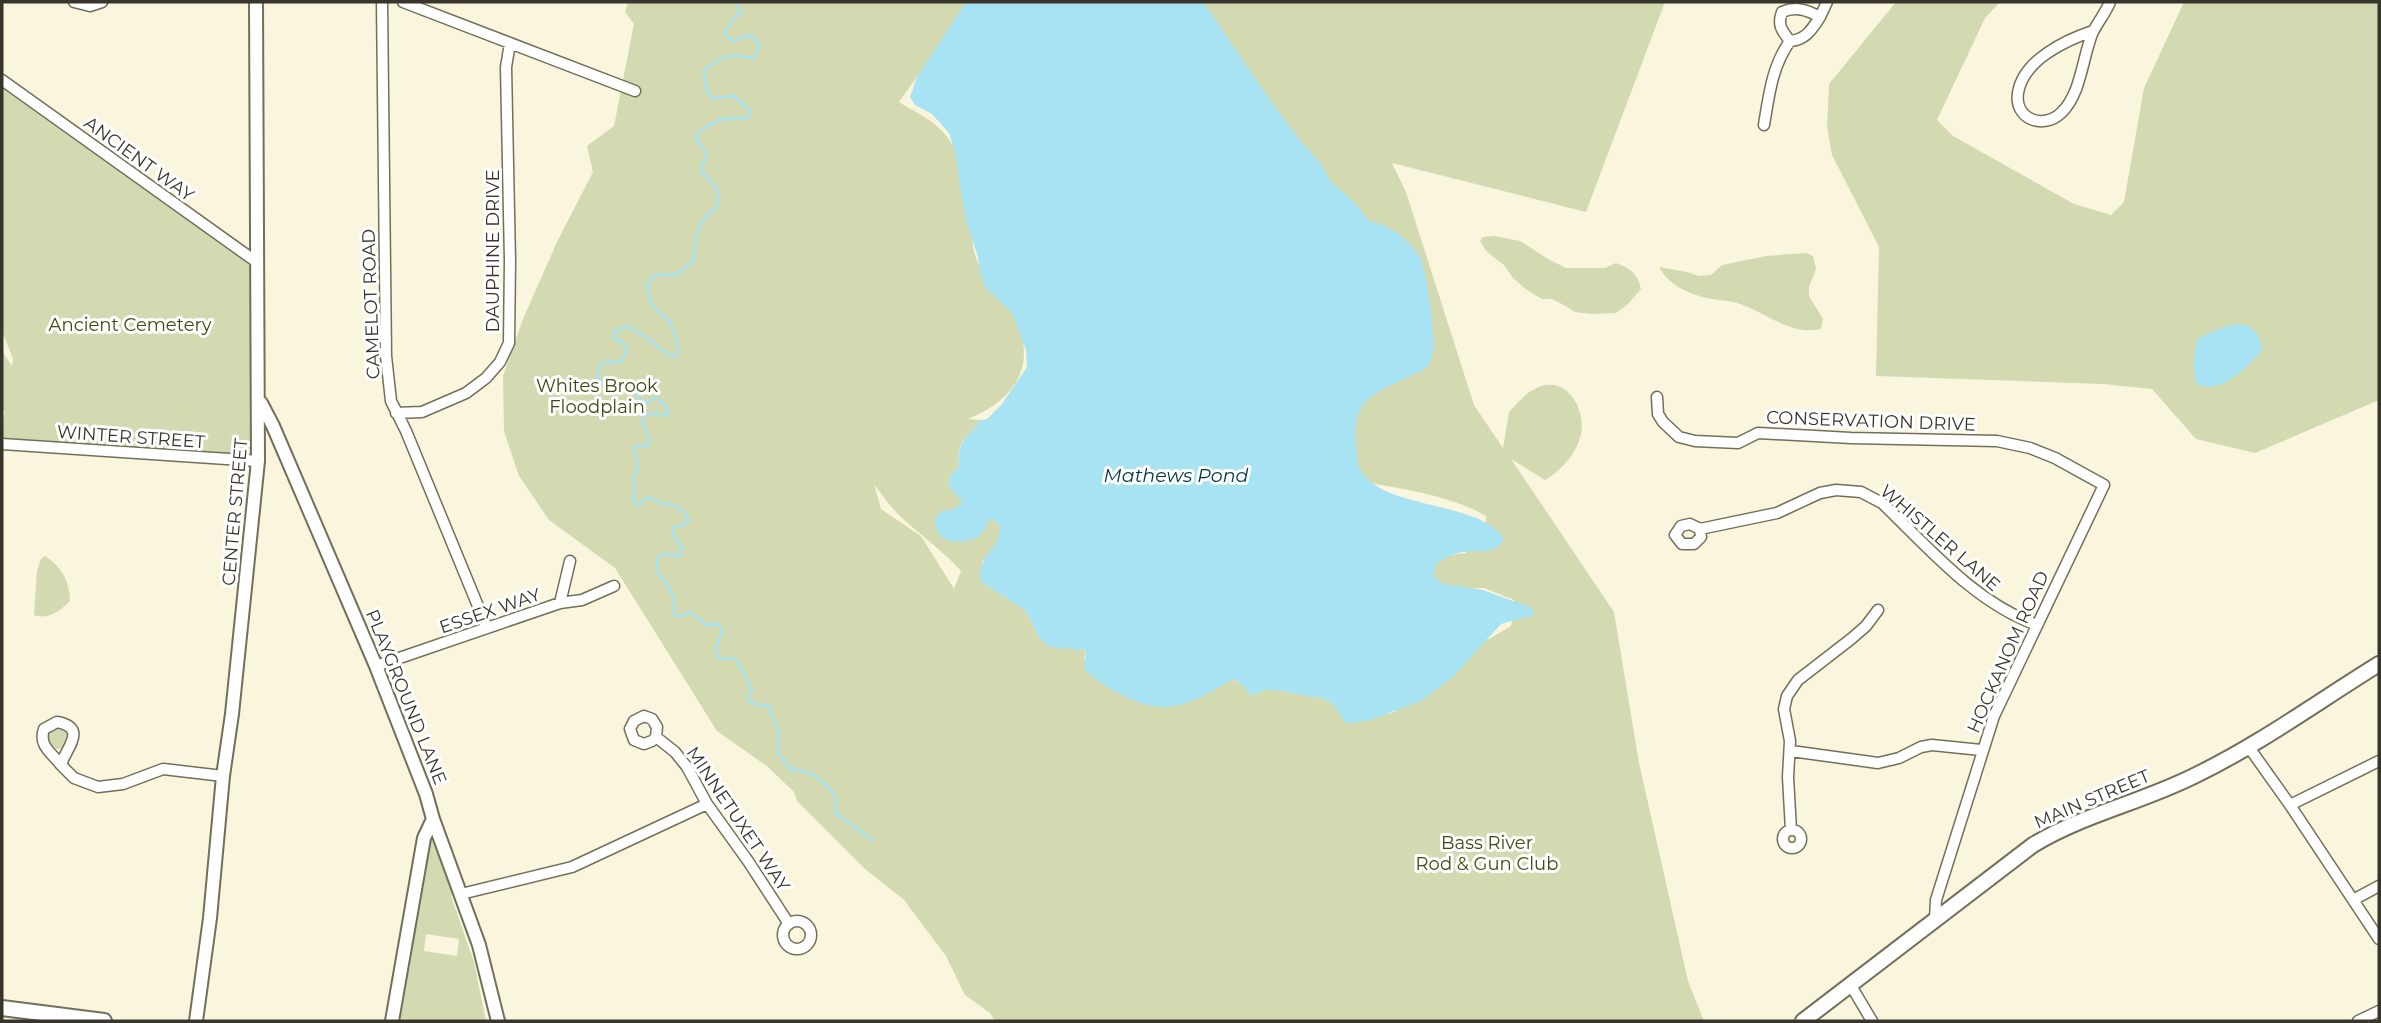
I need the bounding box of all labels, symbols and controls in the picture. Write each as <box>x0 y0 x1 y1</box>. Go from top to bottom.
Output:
street label: ANCIENT WAY <box>80 112 199 207</box>
street label: DAUPHINE DRIVE <box>482 169 504 333</box>
street label: CAMELOT ROAD <box>357 228 385 380</box>
park label: Ancient Cemetery <box>49 314 212 336</box>
park label: Whites Brook Floodplain <box>536 375 658 418</box>
street label: CONSERVATION DRIVE <box>1766 406 1976 436</box>
street label: WINTER STREET <box>56 421 207 453</box>
street label: CENTER STREET <box>218 437 252 587</box>
water label: Mathews Pond <box>1104 464 1248 487</box>
street label: WHISTLER LANE <box>1876 480 2004 596</box>
street label: HOCKANOM ROAD <box>1962 568 2054 736</box>
street label: ESSEX WAY <box>437 583 544 639</box>
street label: PLAYGROUND LANE <box>361 606 451 788</box>
street label: MINNETUXET WAY <box>681 743 795 896</box>
street label: MAIN STREET <box>2031 764 2154 833</box>
park label: Bass River Rod & Gun Club <box>1416 832 1558 875</box>

